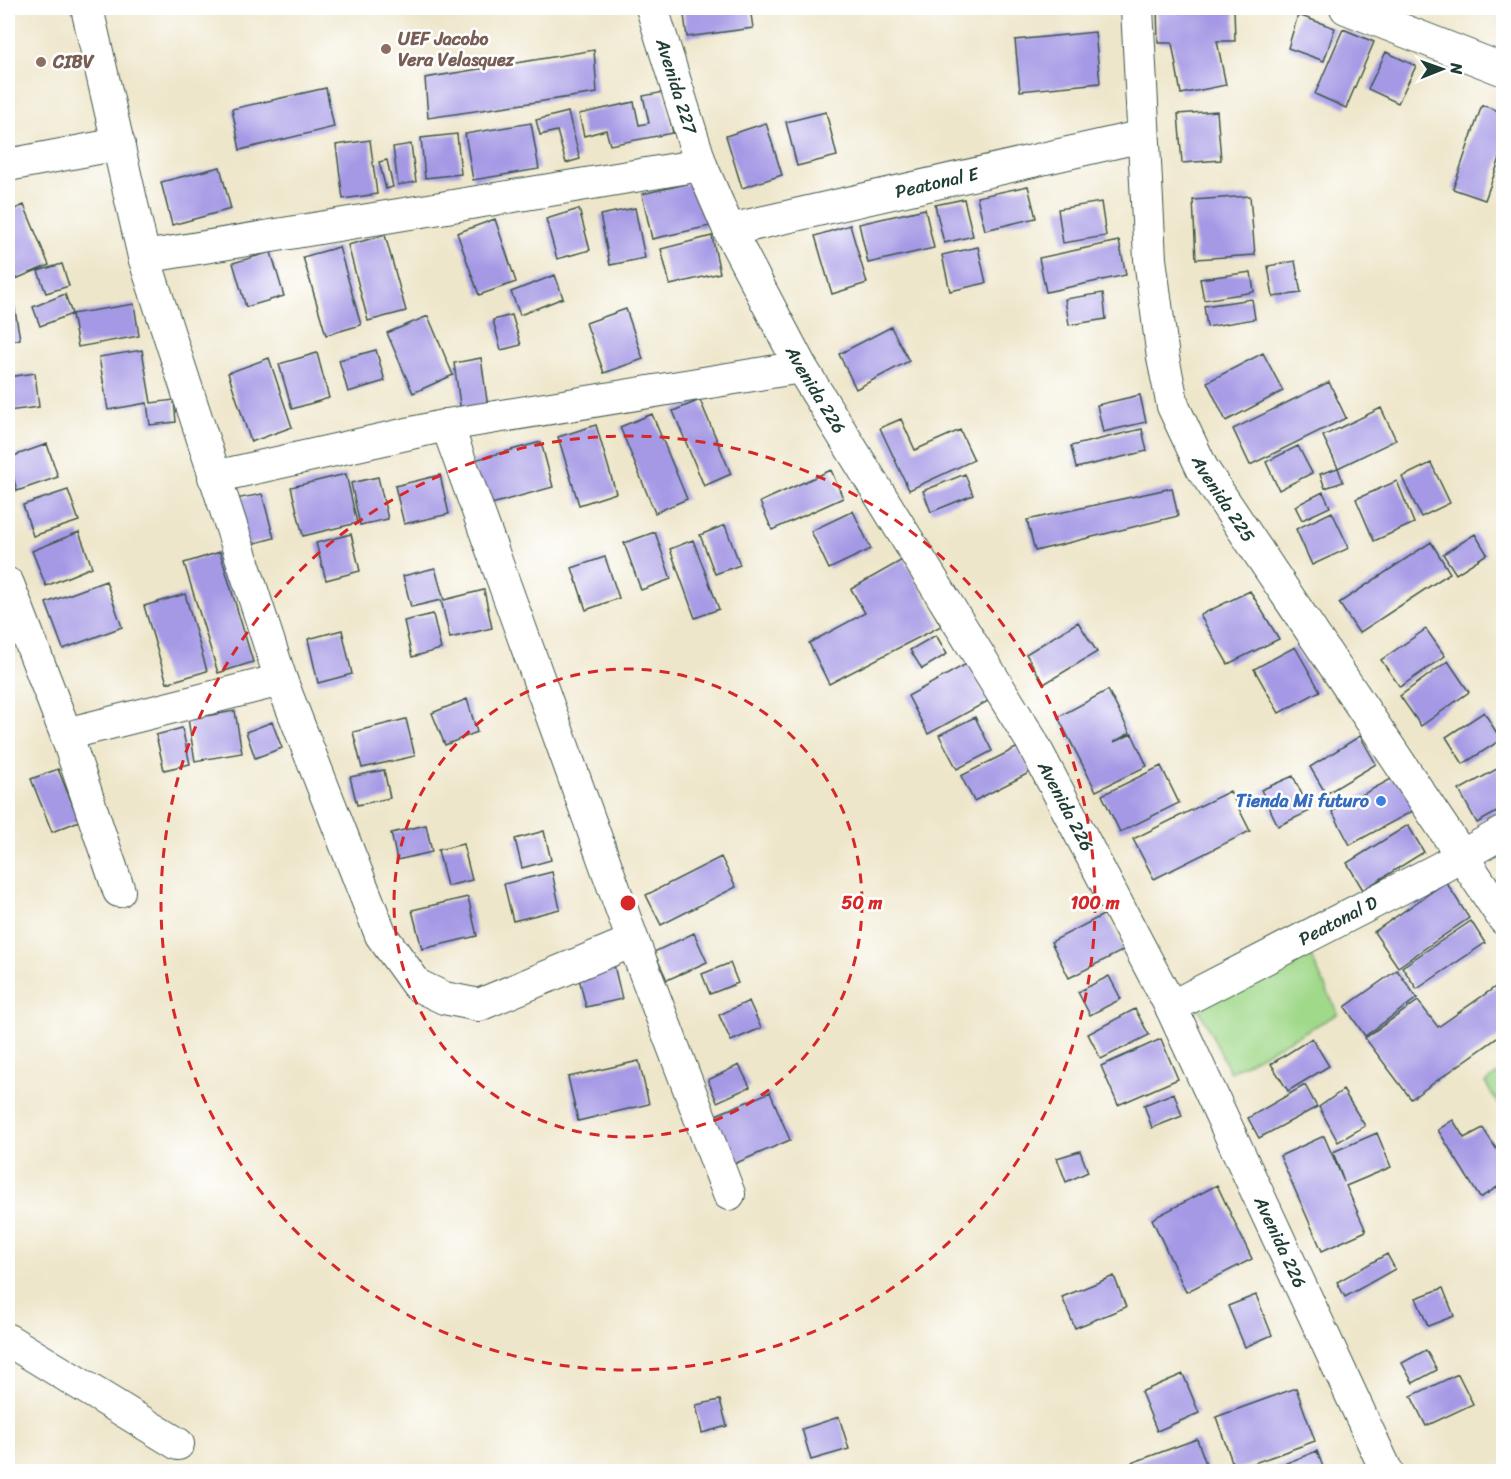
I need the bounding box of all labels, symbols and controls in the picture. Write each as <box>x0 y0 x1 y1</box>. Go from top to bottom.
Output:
place label: UEF Jacobo Vera Velasquez <box>398 23 516 76</box>
street label: Avenida 227 <box>646 34 707 140</box>
north arrow <box>1412 39 1472 99</box>
marker: UEF Jacobo Vera Velasquez <box>379 42 393 56</box>
place label: CIBV <box>52 46 95 78</box>
marker: CIBV <box>34 55 48 69</box>
text: N <box>1442 62 1471 75</box>
street label: Peatonal E <box>892 158 982 208</box>
street label: Avenida 226 <box>776 339 855 440</box>
street label: Avenida 225 <box>1182 449 1264 549</box>
street label: Avenida 226 <box>1028 754 1103 857</box>
place label: Tienda Mi futuro <box>1236 785 1370 817</box>
marker: Tienda Mi futuro <box>1374 794 1388 808</box>
text: 50 m <box>842 887 883 919</box>
text: 100 m <box>1071 887 1120 919</box>
street label: Peatonal D <box>1293 887 1384 955</box>
centre of rings <box>618 893 638 913</box>
street label: Avenida 226 <box>1245 1190 1315 1294</box>

